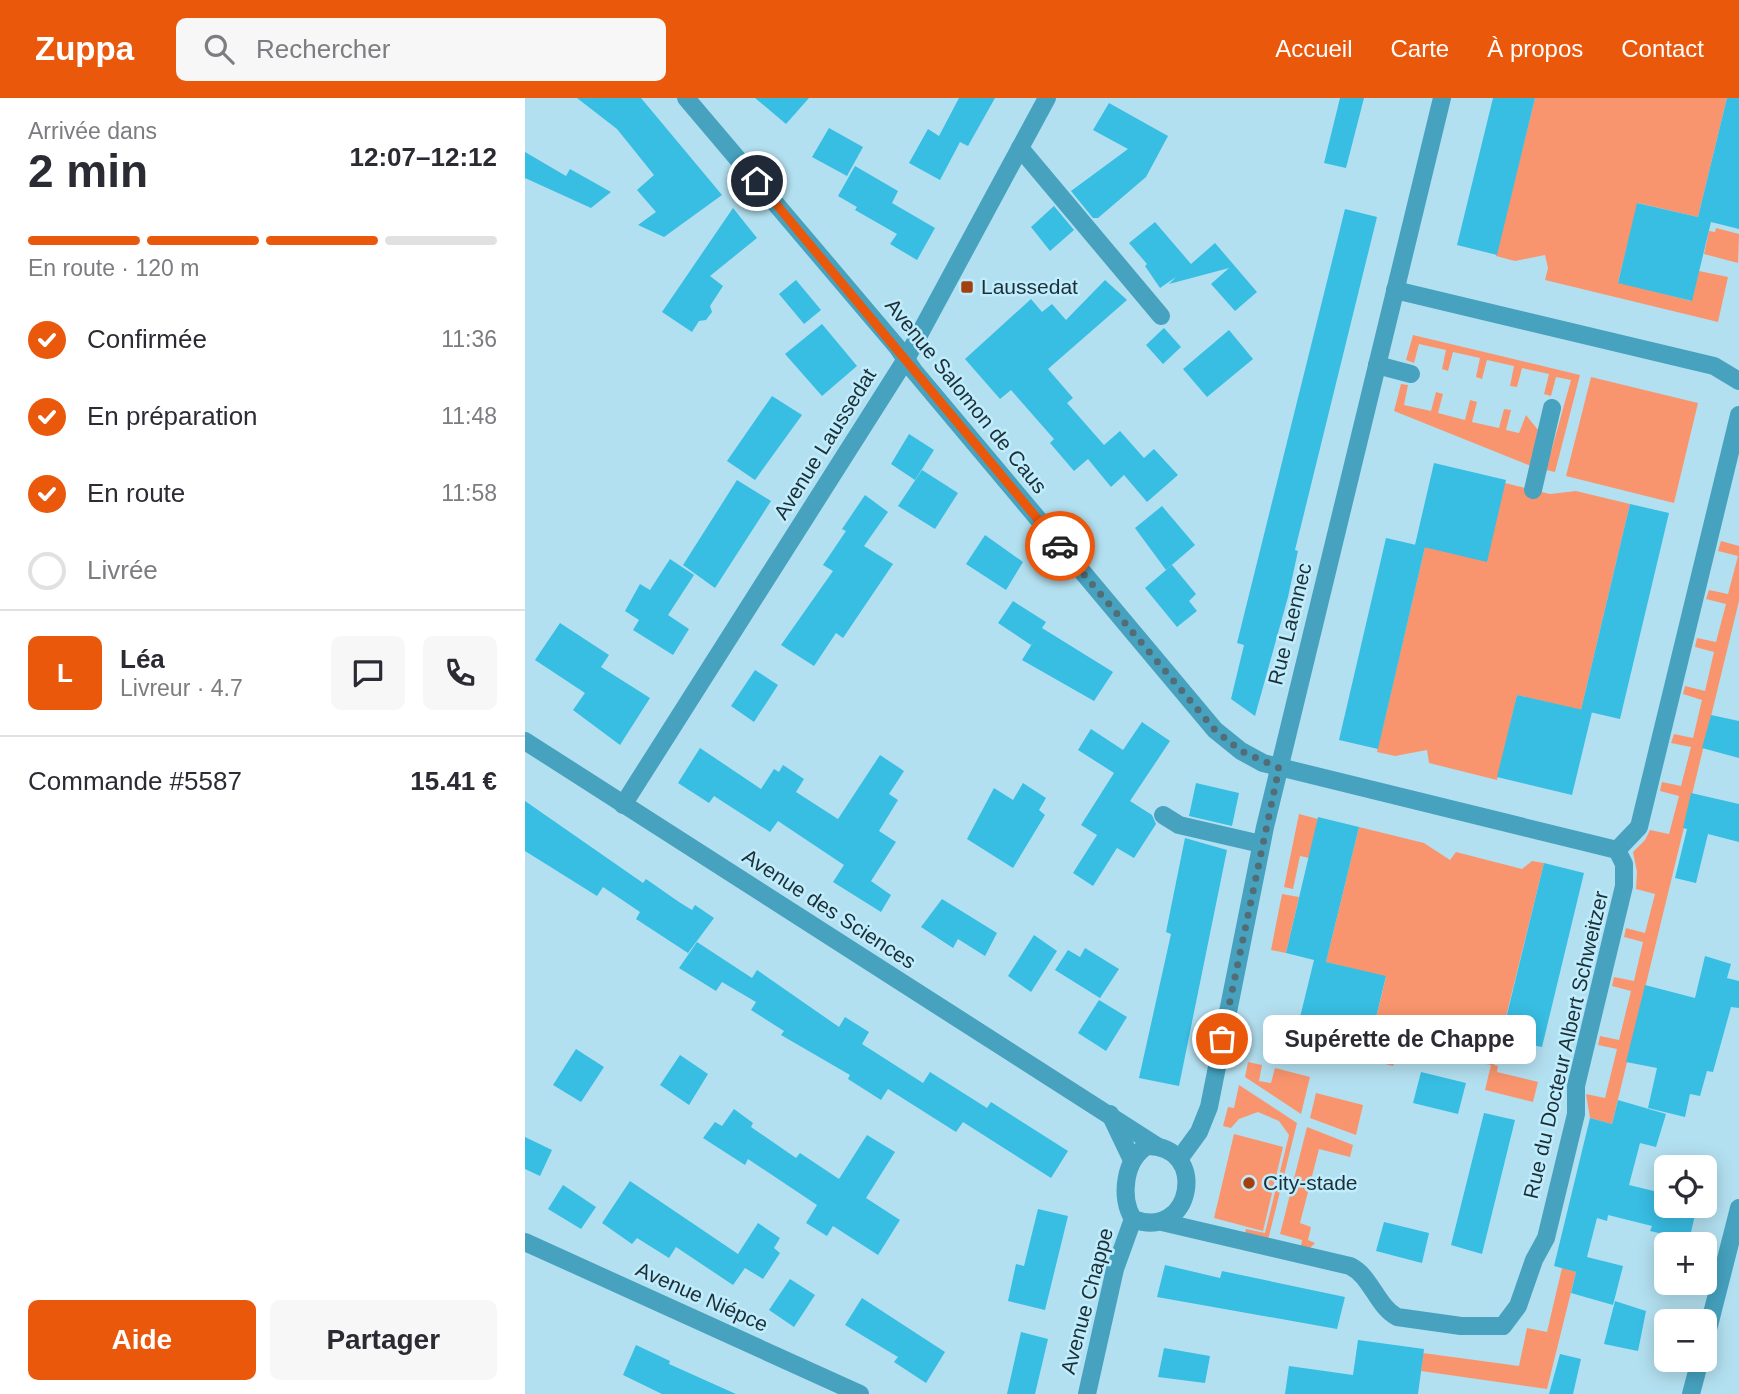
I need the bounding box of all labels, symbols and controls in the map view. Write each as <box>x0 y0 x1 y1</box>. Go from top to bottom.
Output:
search box <box>176 18 666 81</box>
text: Zuppa <box>35 30 134 67</box>
icon: search <box>200 30 238 68</box>
text: Rechercher <box>256 34 390 64</box>
text: Accueil <box>1275 35 1353 62</box>
text: Carte <box>1391 35 1449 62</box>
text: À propos <box>1487 35 1583 62</box>
text: Contact <box>1621 35 1704 62</box>
text: Arrivée dans <box>28 118 157 144</box>
text: 12:07–12:12 <box>350 142 497 172</box>
text: 2 min <box>28 145 148 197</box>
pin <box>727 151 787 211</box>
icon: home <box>738 162 776 200</box>
text: En route · 120 m <box>28 255 199 281</box>
place label: Laussedat <box>981 275 1078 298</box>
marker: Laussedat <box>959 279 975 295</box>
street label: Avenue Salomon de Caus <box>881 294 1052 498</box>
icon: check <box>28 321 66 359</box>
text: Confirmée <box>87 324 207 354</box>
text: 11:36 <box>441 326 497 352</box>
street label: Avenue Laussedat <box>769 364 880 523</box>
icon: check <box>28 398 66 436</box>
text: En préparation <box>87 401 258 431</box>
text: 11:48 <box>441 403 497 429</box>
icon: check <box>28 475 66 513</box>
text: En route <box>87 478 185 508</box>
text: 11:58 <box>441 480 497 506</box>
courier <box>1025 511 1095 581</box>
icon: car <box>1041 527 1079 565</box>
text: Livrée <box>87 555 158 585</box>
street label: Rue Laennec <box>1263 560 1316 687</box>
button: chat <box>331 636 405 710</box>
button: phone <box>423 636 497 710</box>
text: Léa <box>120 644 165 674</box>
text: L <box>57 658 73 688</box>
text: Livreur · 4.7 <box>120 675 243 701</box>
text: Commande #5587 <box>28 766 242 796</box>
text: 15.41 € <box>410 766 497 796</box>
street label: Avenue des Sciences <box>738 844 920 973</box>
street label: Rue du Docteur Albert Schweitzer <box>1519 889 1612 1201</box>
pin <box>1192 1009 1252 1069</box>
callout: Supérette de Chappe <box>1264 1014 1537 1063</box>
icon: bag <box>1203 1020 1241 1058</box>
text: Supérette de Chappe <box>1284 1026 1515 1052</box>
map controls <box>1654 1155 1717 1372</box>
button: locate <box>1654 1155 1717 1218</box>
place label: City-stade <box>1263 1171 1358 1194</box>
marker: City-stade <box>1241 1175 1257 1191</box>
street label: Avenue Chappe <box>1056 1225 1117 1376</box>
button: + <box>1654 1232 1717 1295</box>
street label: Avenue Niépce <box>633 1257 772 1336</box>
button: Aide <box>28 1300 256 1380</box>
button: Partager <box>270 1300 497 1380</box>
button: − <box>1654 1309 1717 1372</box>

